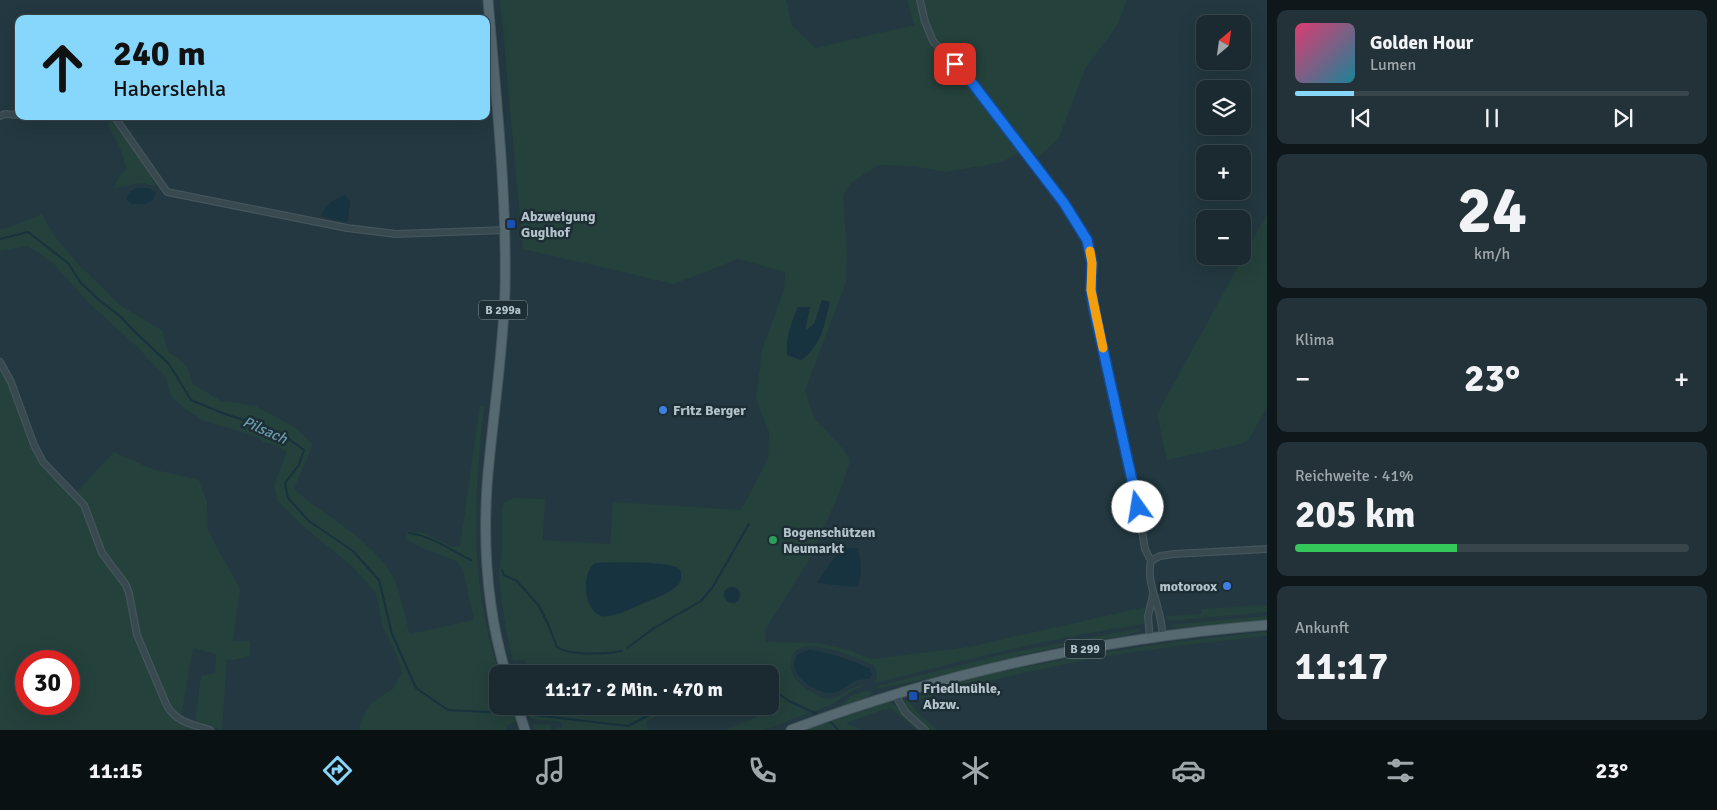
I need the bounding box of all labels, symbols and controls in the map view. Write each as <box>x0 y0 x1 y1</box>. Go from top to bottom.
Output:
north arrow <box>1196 15 1251 70</box>
map controls <box>1196 15 1251 265</box>
text: Golden Hour <box>1370 31 1473 55</box>
text: 240 m <box>113 32 206 75</box>
icon: ahead <box>30 35 95 100</box>
pin <box>934 43 976 85</box>
icon: arrive <box>941 50 969 78</box>
text: Lumen <box>1370 55 1416 75</box>
text: Haberslehla <box>113 75 226 102</box>
button: layers <box>1196 80 1251 135</box>
icon: previous <box>1347 104 1375 132</box>
icon: pause <box>1478 104 1506 132</box>
icon: next <box>1609 104 1637 132</box>
button: + <box>1196 145 1251 200</box>
text: 24 <box>1457 171 1527 251</box>
place label: Abzweigung Guglhof <box>521 208 596 241</box>
button: − <box>1196 210 1251 265</box>
marker: Abzweigung Guglhof <box>505 218 517 230</box>
text: km/h <box>1474 244 1510 264</box>
road number: B 299a <box>479 300 527 320</box>
text: Klima <box>1295 330 1334 350</box>
text: 23° <box>1464 355 1520 402</box>
text: − <box>1295 362 1310 396</box>
text: + <box>1674 362 1689 396</box>
place label: Fritz Berger <box>673 402 746 419</box>
marker: Fritz Berger <box>657 404 669 416</box>
water label: Pilsach <box>240 412 291 448</box>
text: Reichweite · 41% <box>1295 466 1414 486</box>
position arrow <box>1111 480 1163 532</box>
text: 205 km <box>1295 491 1416 538</box>
place label: Bogenschützen Neumarkt <box>783 524 876 557</box>
marker: Bogenschützen Neumarkt <box>767 534 779 546</box>
place label: motoroox <box>1159 578 1217 595</box>
marker: motoroox <box>1221 580 1233 592</box>
text: Ankunft <box>1295 618 1349 638</box>
road number: B 299 <box>1065 640 1105 659</box>
text: 11:17 <box>1295 643 1388 690</box>
speed limit sign: 30 <box>15 650 80 715</box>
text: 11:17 · 2 Min. · 470 m <box>545 678 723 702</box>
place label: Friedlmühle, Abzw. <box>923 680 1001 713</box>
marker: Friedlmühle, Abzw. <box>907 690 919 702</box>
icon: directions <box>320 753 355 788</box>
icon: music <box>533 753 568 788</box>
icon: phone <box>745 753 780 788</box>
icon: climate <box>958 753 993 788</box>
icon: car <box>1171 753 1206 788</box>
icon: filters <box>1383 753 1418 788</box>
text: 11:15 <box>89 757 143 784</box>
text: 23° <box>1596 757 1628 784</box>

